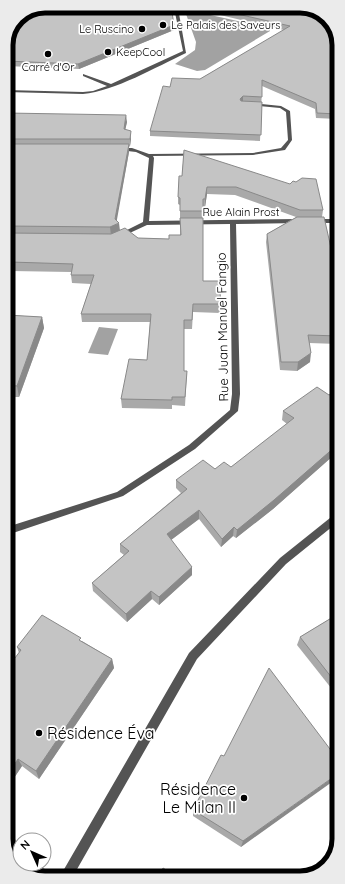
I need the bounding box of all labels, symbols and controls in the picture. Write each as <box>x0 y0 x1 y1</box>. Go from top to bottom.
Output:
place label: Le Palais des Saveurs <box>171 18 280 32</box>
marker: Le Palais des Saveurs <box>158 20 168 30</box>
place label: Le Ruscino <box>79 22 134 36</box>
marker: Le Ruscino <box>137 24 147 34</box>
place label: KeepCool <box>116 45 165 59</box>
marker: KeepCool <box>103 47 113 57</box>
marker: Carré d'Or <box>43 49 53 59</box>
place label: Carré d'Or <box>22 60 75 74</box>
street label: Rue Alain Prost <box>203 205 280 219</box>
street label: Rue Juan Manuel Fangio <box>213 252 231 402</box>
place label: Résidence Éva <box>47 723 155 743</box>
marker: Résidence Éva <box>34 728 44 738</box>
place label: Résidence Le Milan II <box>160 779 236 817</box>
marker: Résidence Le Milan II <box>239 793 249 803</box>
north arrow <box>12 832 52 872</box>
text: N <box>17 837 33 853</box>

